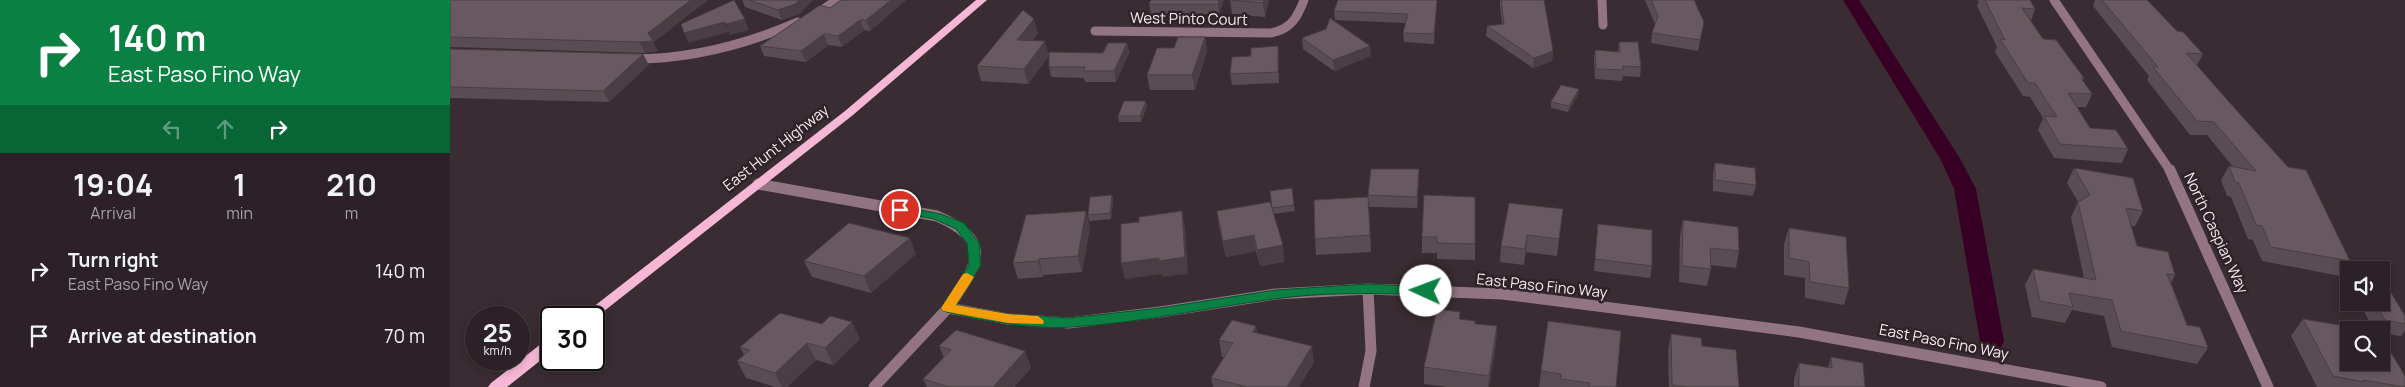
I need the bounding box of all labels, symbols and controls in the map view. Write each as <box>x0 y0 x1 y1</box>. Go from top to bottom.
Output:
street label: West Pinto Court <box>1130 7 1248 30</box>
text: 140 m <box>108 14 206 62</box>
icon: right <box>25 20 90 85</box>
text: East Paso Fino Way <box>108 59 301 89</box>
street label: East Hunt Highway <box>718 99 833 196</box>
icon: left <box>158 115 186 143</box>
icon: ahead <box>211 115 239 143</box>
icon: right <box>264 115 292 143</box>
text: 19:04 <box>73 164 153 205</box>
text: 1 <box>233 164 246 205</box>
text: 210 <box>326 164 377 205</box>
street label: North Caspian Way <box>2179 169 2254 297</box>
pin <box>879 189 921 231</box>
icon: arrive <box>886 196 914 224</box>
text: Arrival <box>90 202 136 224</box>
text: min <box>226 202 253 224</box>
text: m <box>345 202 358 224</box>
text: Turn right <box>68 247 158 273</box>
icon: right <box>25 257 53 285</box>
text: 140 m <box>375 258 425 284</box>
map controls <box>2340 261 2390 371</box>
button: sound <box>2340 261 2390 311</box>
position arrow <box>1399 264 1451 316</box>
street label: East Paso Fino Way <box>1476 268 1609 303</box>
text: East Paso Fino Way <box>68 273 208 295</box>
speed limit sign: 30 <box>540 306 605 371</box>
text: 25 <box>483 315 512 350</box>
street label: East Paso Fino Way <box>1878 319 2011 364</box>
button: search <box>2340 321 2390 371</box>
icon: arrive <box>25 322 53 350</box>
text: Arrive at destination <box>68 323 257 349</box>
text: 70 m <box>384 323 425 349</box>
text: km/h <box>484 342 511 359</box>

